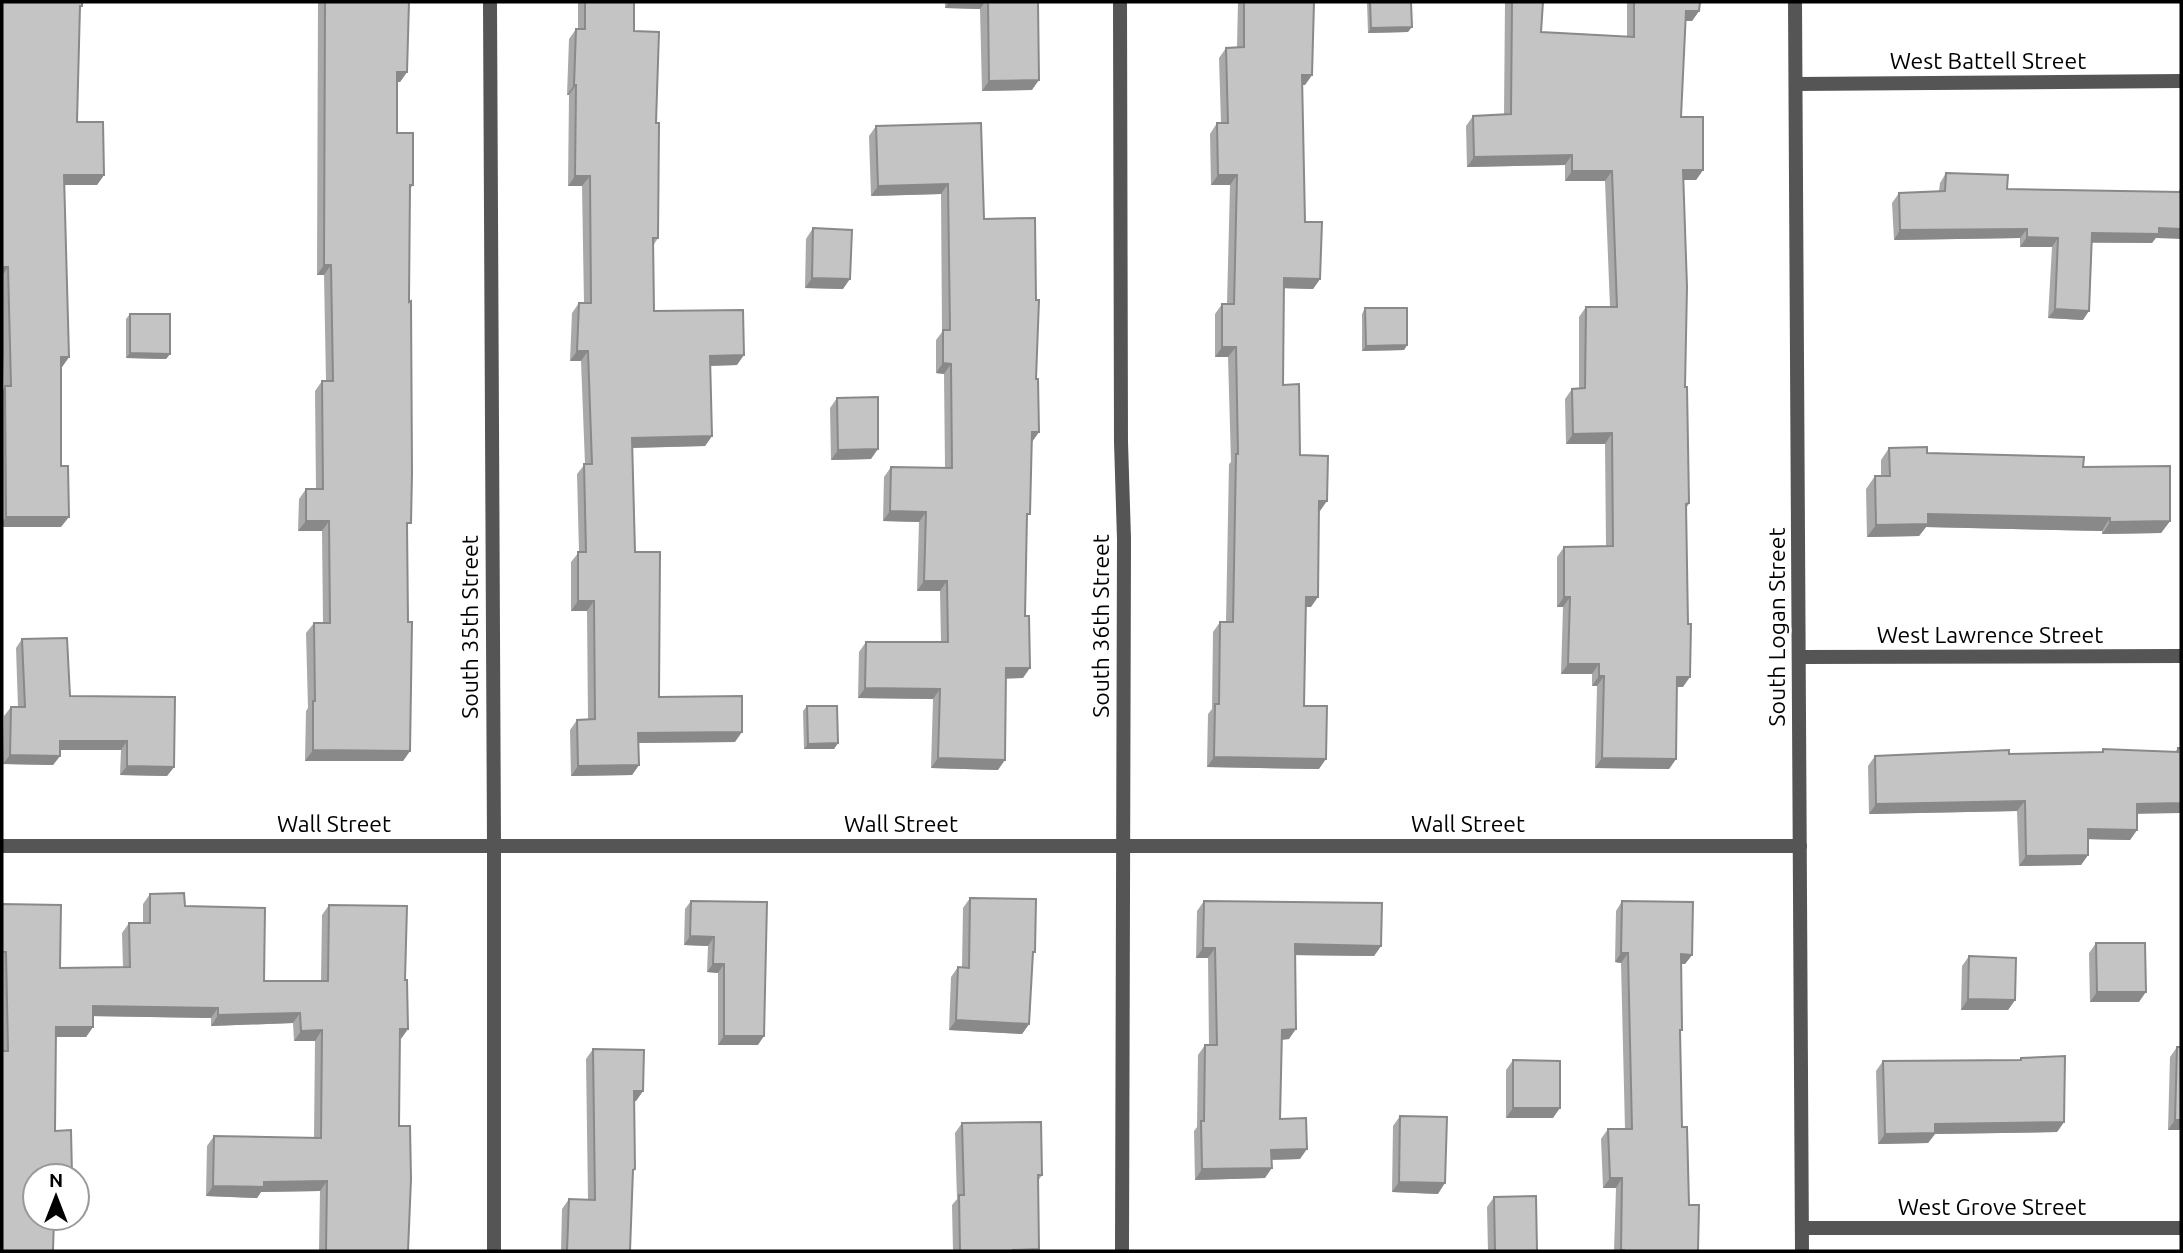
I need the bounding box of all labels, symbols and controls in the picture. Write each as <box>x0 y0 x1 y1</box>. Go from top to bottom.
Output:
street label: West Battell Street <box>1890 48 2086 73</box>
street label: South Logan Street <box>1764 528 1789 726</box>
street label: South 36th Street <box>1088 534 1113 718</box>
street label: South 35th Street <box>457 535 482 719</box>
street label: West Lawrence Street <box>1877 622 2103 647</box>
street label: Wall Street <box>277 811 391 836</box>
street label: Wall Street <box>844 811 958 836</box>
street label: Wall Street <box>1411 811 1525 836</box>
north arrow <box>21 1162 91 1232</box>
text: N <box>49 1169 63 1191</box>
street label: West Grove Street <box>1898 1194 2086 1219</box>

